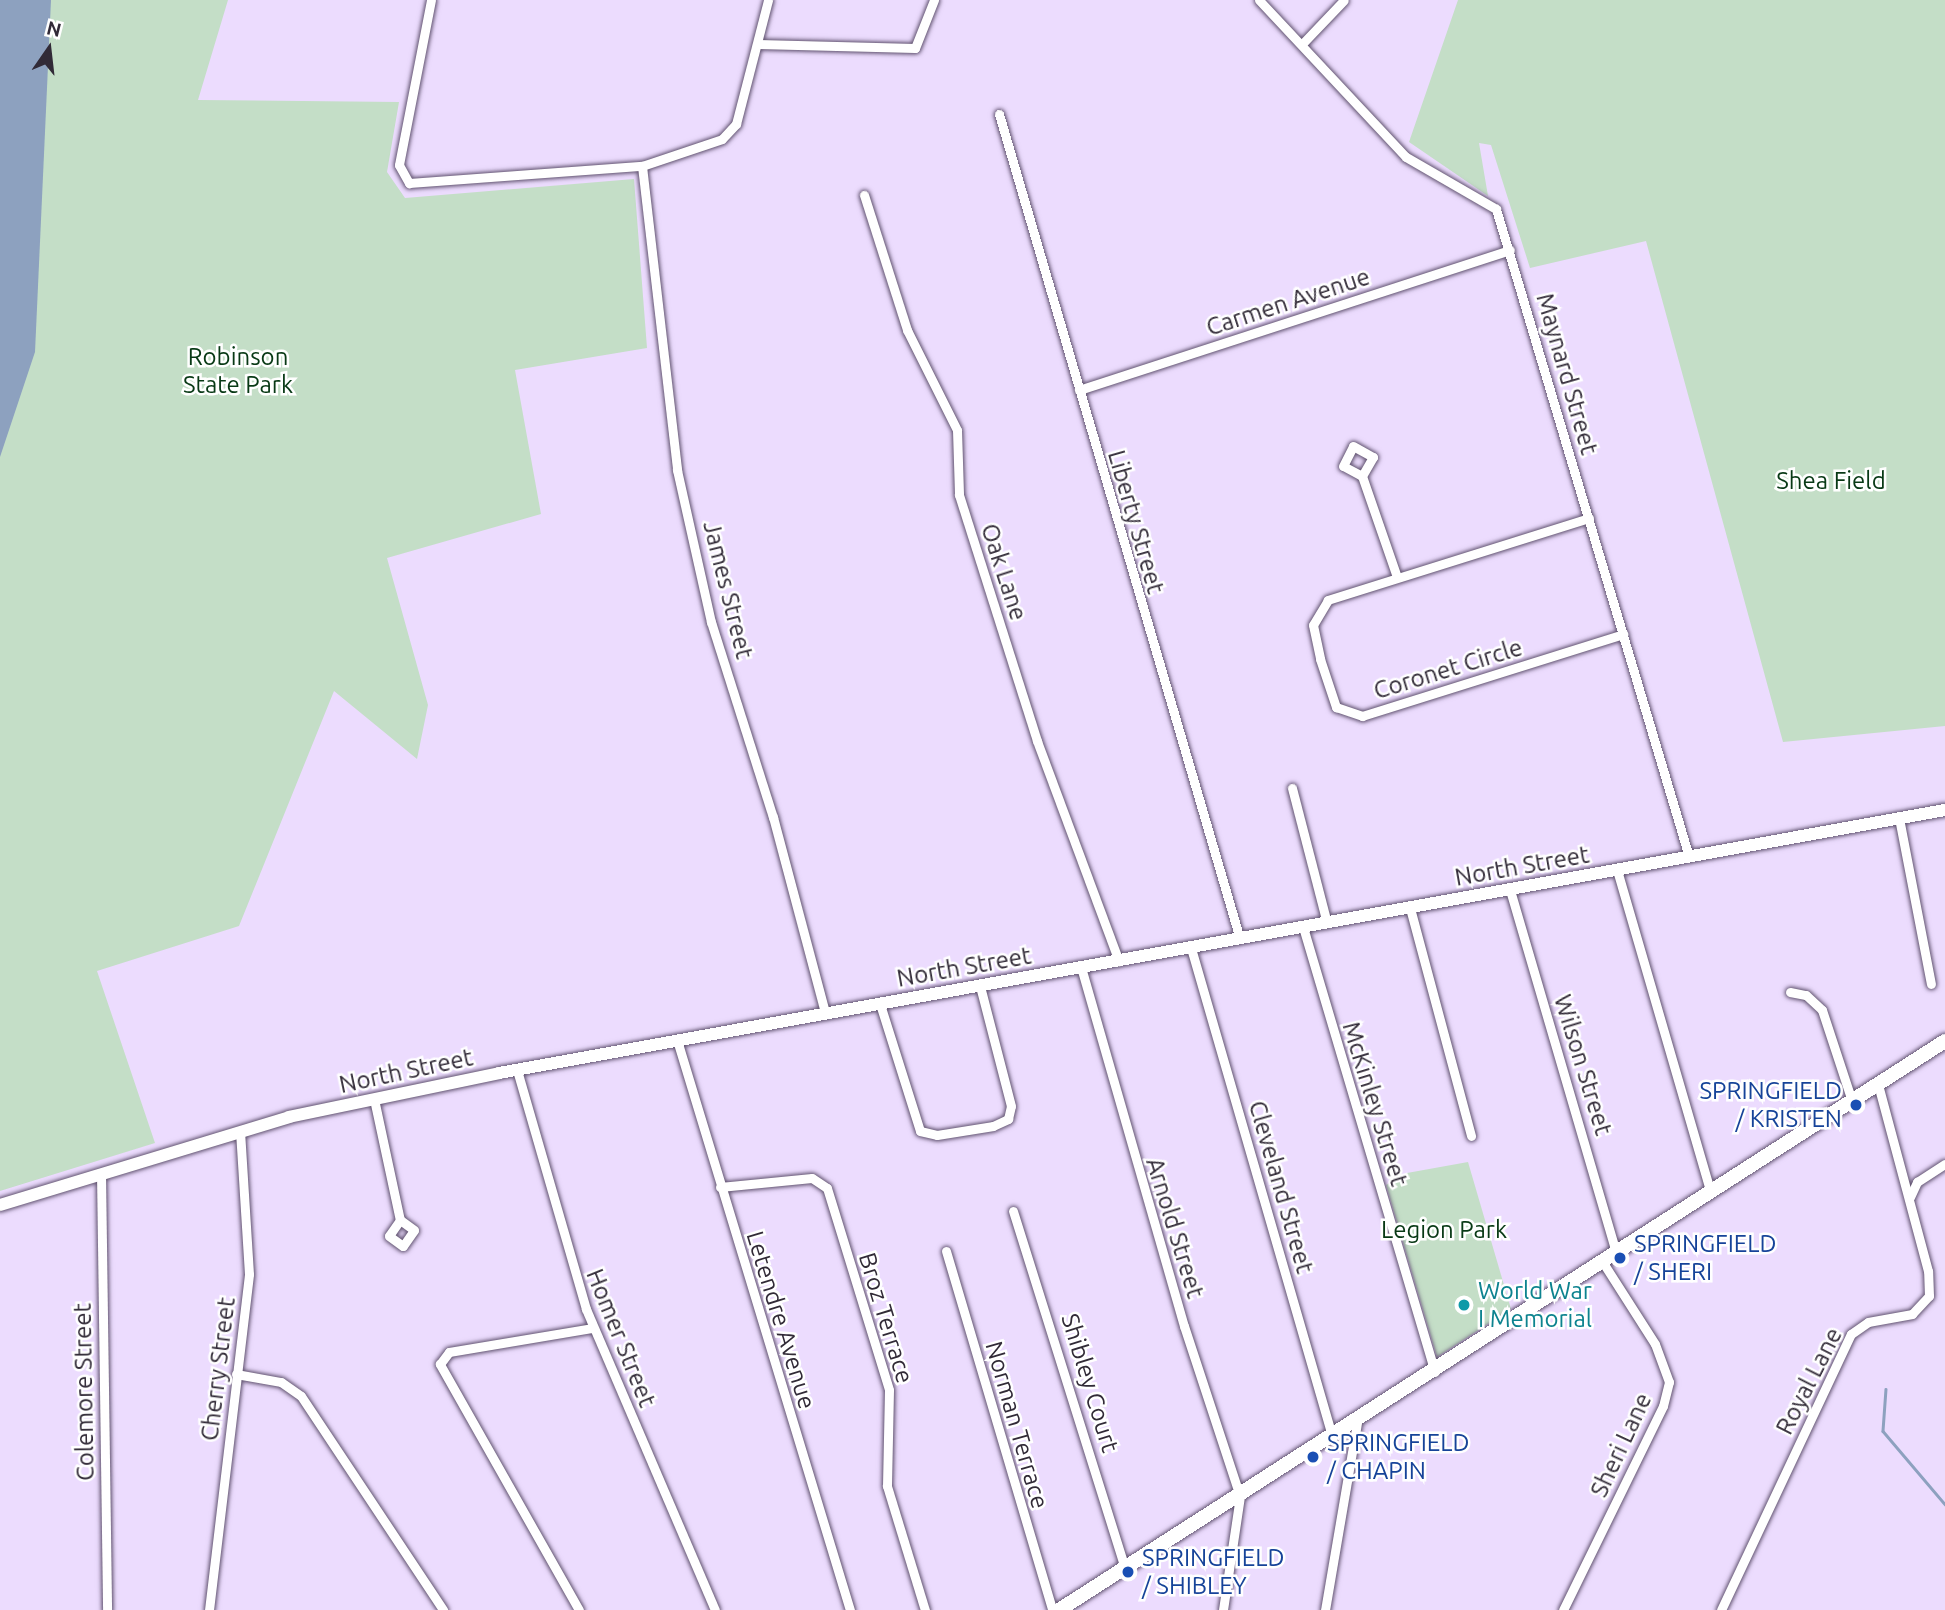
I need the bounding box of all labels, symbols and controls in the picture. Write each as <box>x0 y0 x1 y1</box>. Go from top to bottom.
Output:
north arrow <box>14 14 84 84</box>
text: N <box>45 16 64 41</box>
street label: Carmen Avenue <box>1203 262 1373 342</box>
street label: Maynard Street <box>1530 290 1604 458</box>
park label: Robinson State Park <box>183 343 293 399</box>
street label: Liberty Street <box>1102 447 1170 597</box>
park label: Shea Field <box>1776 467 1886 495</box>
street label: James Street <box>697 518 759 662</box>
street label: Oak Lane <box>975 520 1033 624</box>
street label: Coronet Circle <box>1370 633 1526 705</box>
street label: North Street <box>1453 840 1591 892</box>
street label: North Street <box>895 941 1033 993</box>
street label: Wilson Street <box>1548 991 1618 1139</box>
street label: McKinley Street <box>1336 1018 1414 1190</box>
street label: North Street <box>337 1043 475 1099</box>
place label: SPRINGFIELD / KRISTEN <box>1700 1077 1842 1133</box>
street label: Cleveland Street <box>1243 1097 1319 1277</box>
marker: SPRINGFIELD / KRISTEN <box>1848 1097 1864 1113</box>
street label: Arnold Street <box>1140 1154 1210 1302</box>
park label: Legion Park <box>1381 1216 1507 1244</box>
street label: Letendre Avenue <box>740 1228 822 1412</box>
place label: SPRINGFIELD / SHERI <box>1634 1230 1776 1286</box>
street label: Broz Terrace <box>853 1249 919 1387</box>
marker: SPRINGFIELD / SHERI <box>1612 1250 1628 1266</box>
street label: Homer Street <box>580 1265 662 1411</box>
place label: World War I Memorial <box>1478 1277 1592 1333</box>
street label: Cherry Street <box>195 1296 241 1442</box>
marker: World War I Memorial <box>1456 1297 1472 1313</box>
street label: Colemore Street <box>68 1303 100 1481</box>
street label: Shibley Court <box>1055 1310 1125 1456</box>
street label: Royal Lane <box>1770 1323 1848 1439</box>
street label: Norman Terrace <box>979 1338 1055 1512</box>
street label: Sheri Lane <box>1584 1388 1658 1502</box>
place label: SPRINGFIELD / CHAPIN <box>1327 1429 1469 1485</box>
marker: SPRINGFIELD / CHAPIN <box>1305 1449 1321 1465</box>
place label: SPRINGFIELD / SHIBLEY <box>1142 1544 1284 1600</box>
marker: SPRINGFIELD / SHIBLEY <box>1120 1564 1136 1580</box>

